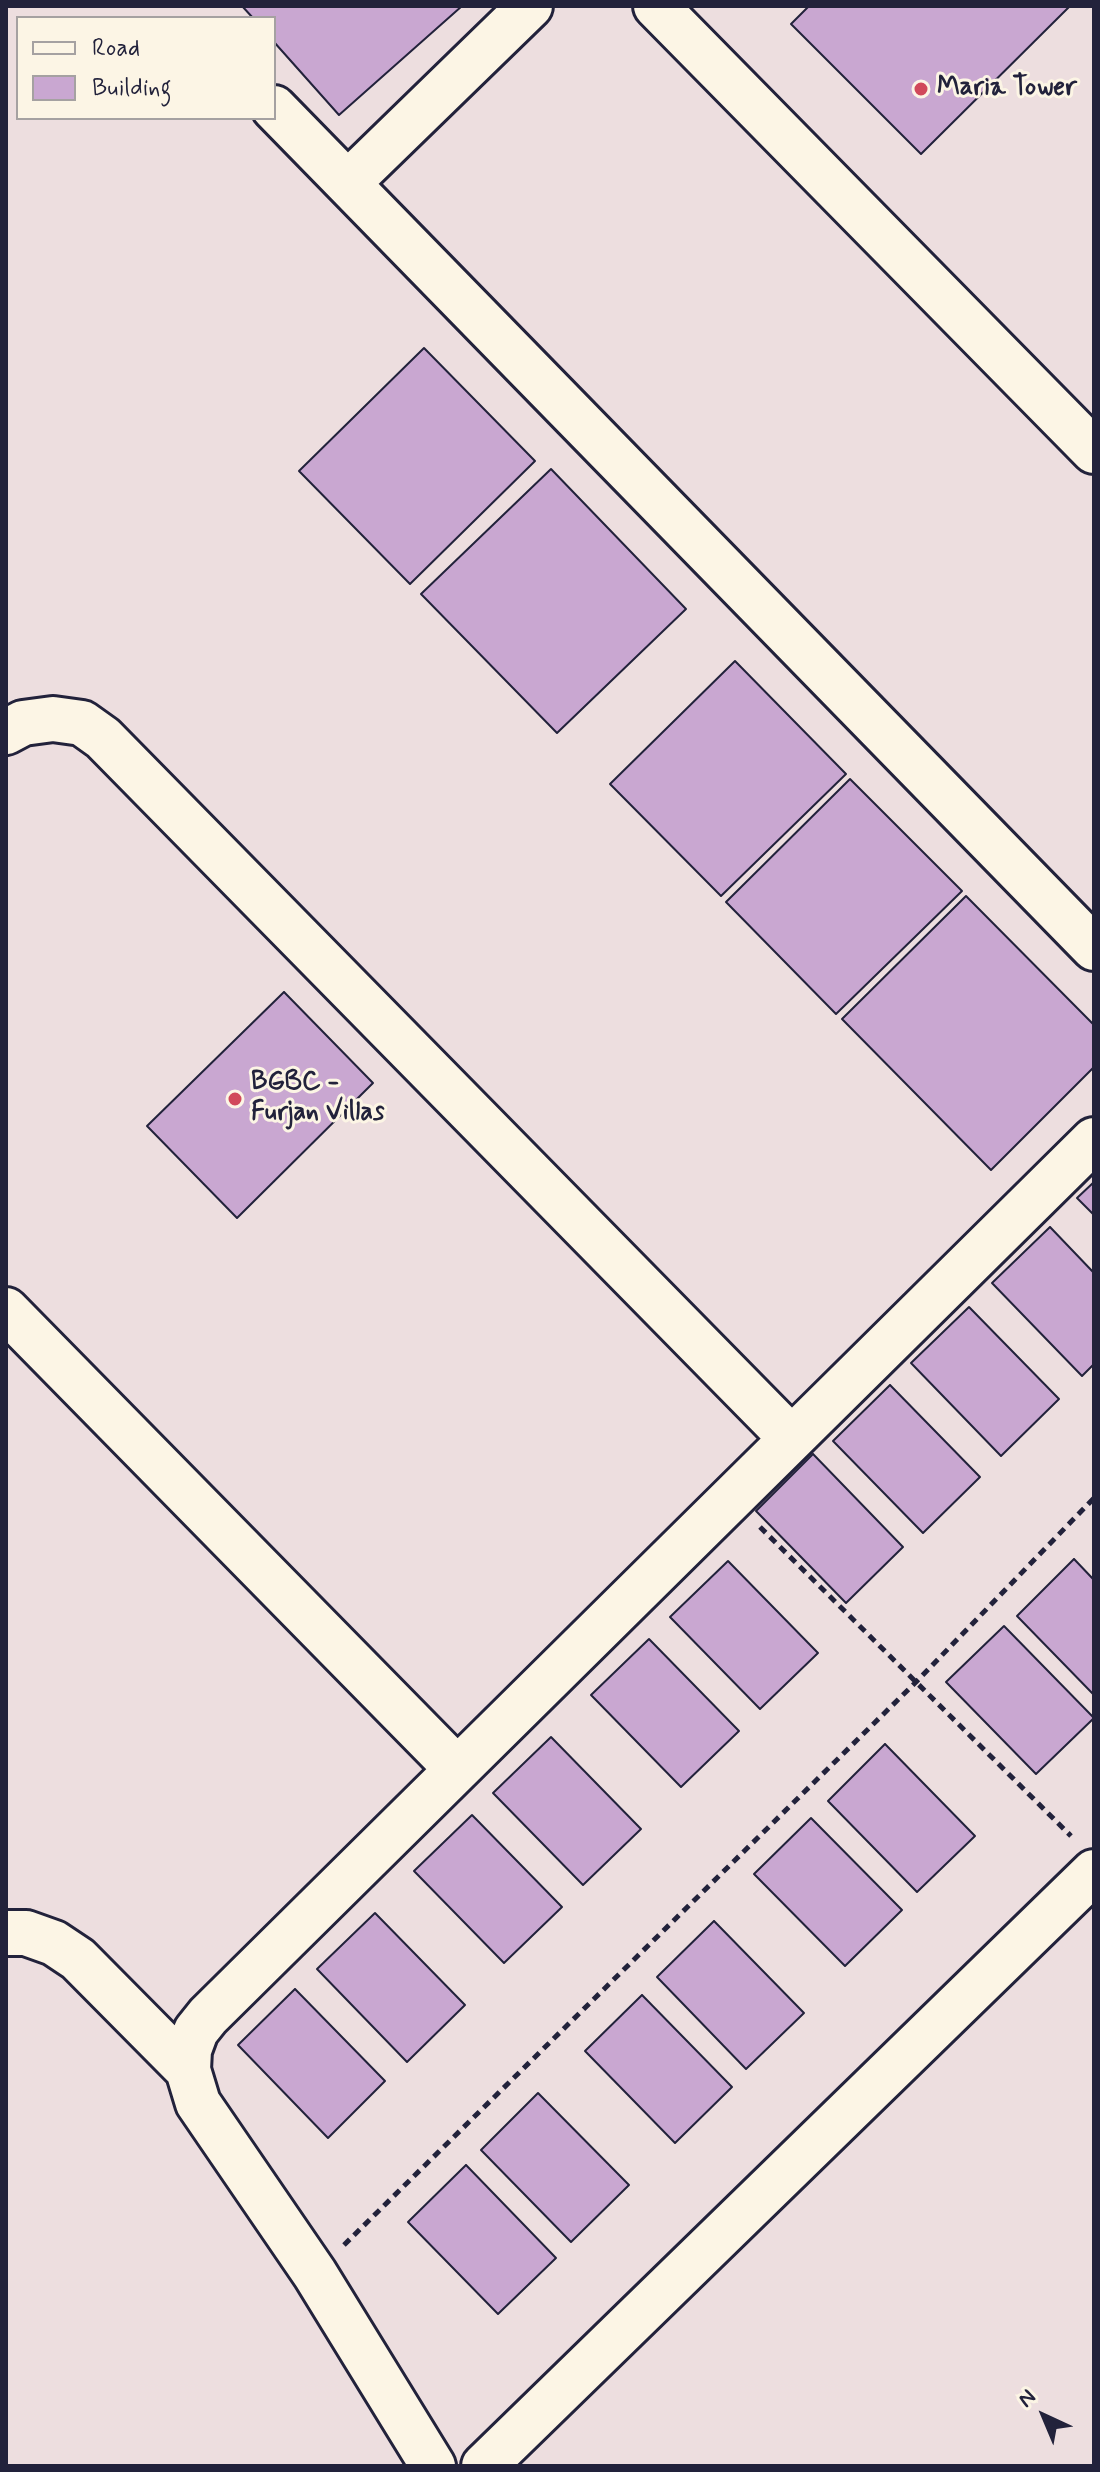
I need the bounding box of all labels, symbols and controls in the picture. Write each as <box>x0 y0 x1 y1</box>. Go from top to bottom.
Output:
legend <box>16 16 276 120</box>
text: Road <box>92 33 140 64</box>
text: Building <box>92 73 172 104</box>
place label: Maria Tower <box>937 73 1077 105</box>
marker: Maria Tower <box>912 80 930 98</box>
place label: BGBC - Furjan Villas <box>251 1068 384 1130</box>
marker: BGBC - Furjan Villas <box>226 1090 244 1108</box>
north arrow <box>1004 2376 1084 2456</box>
text: N <box>1012 2384 1042 2414</box>

